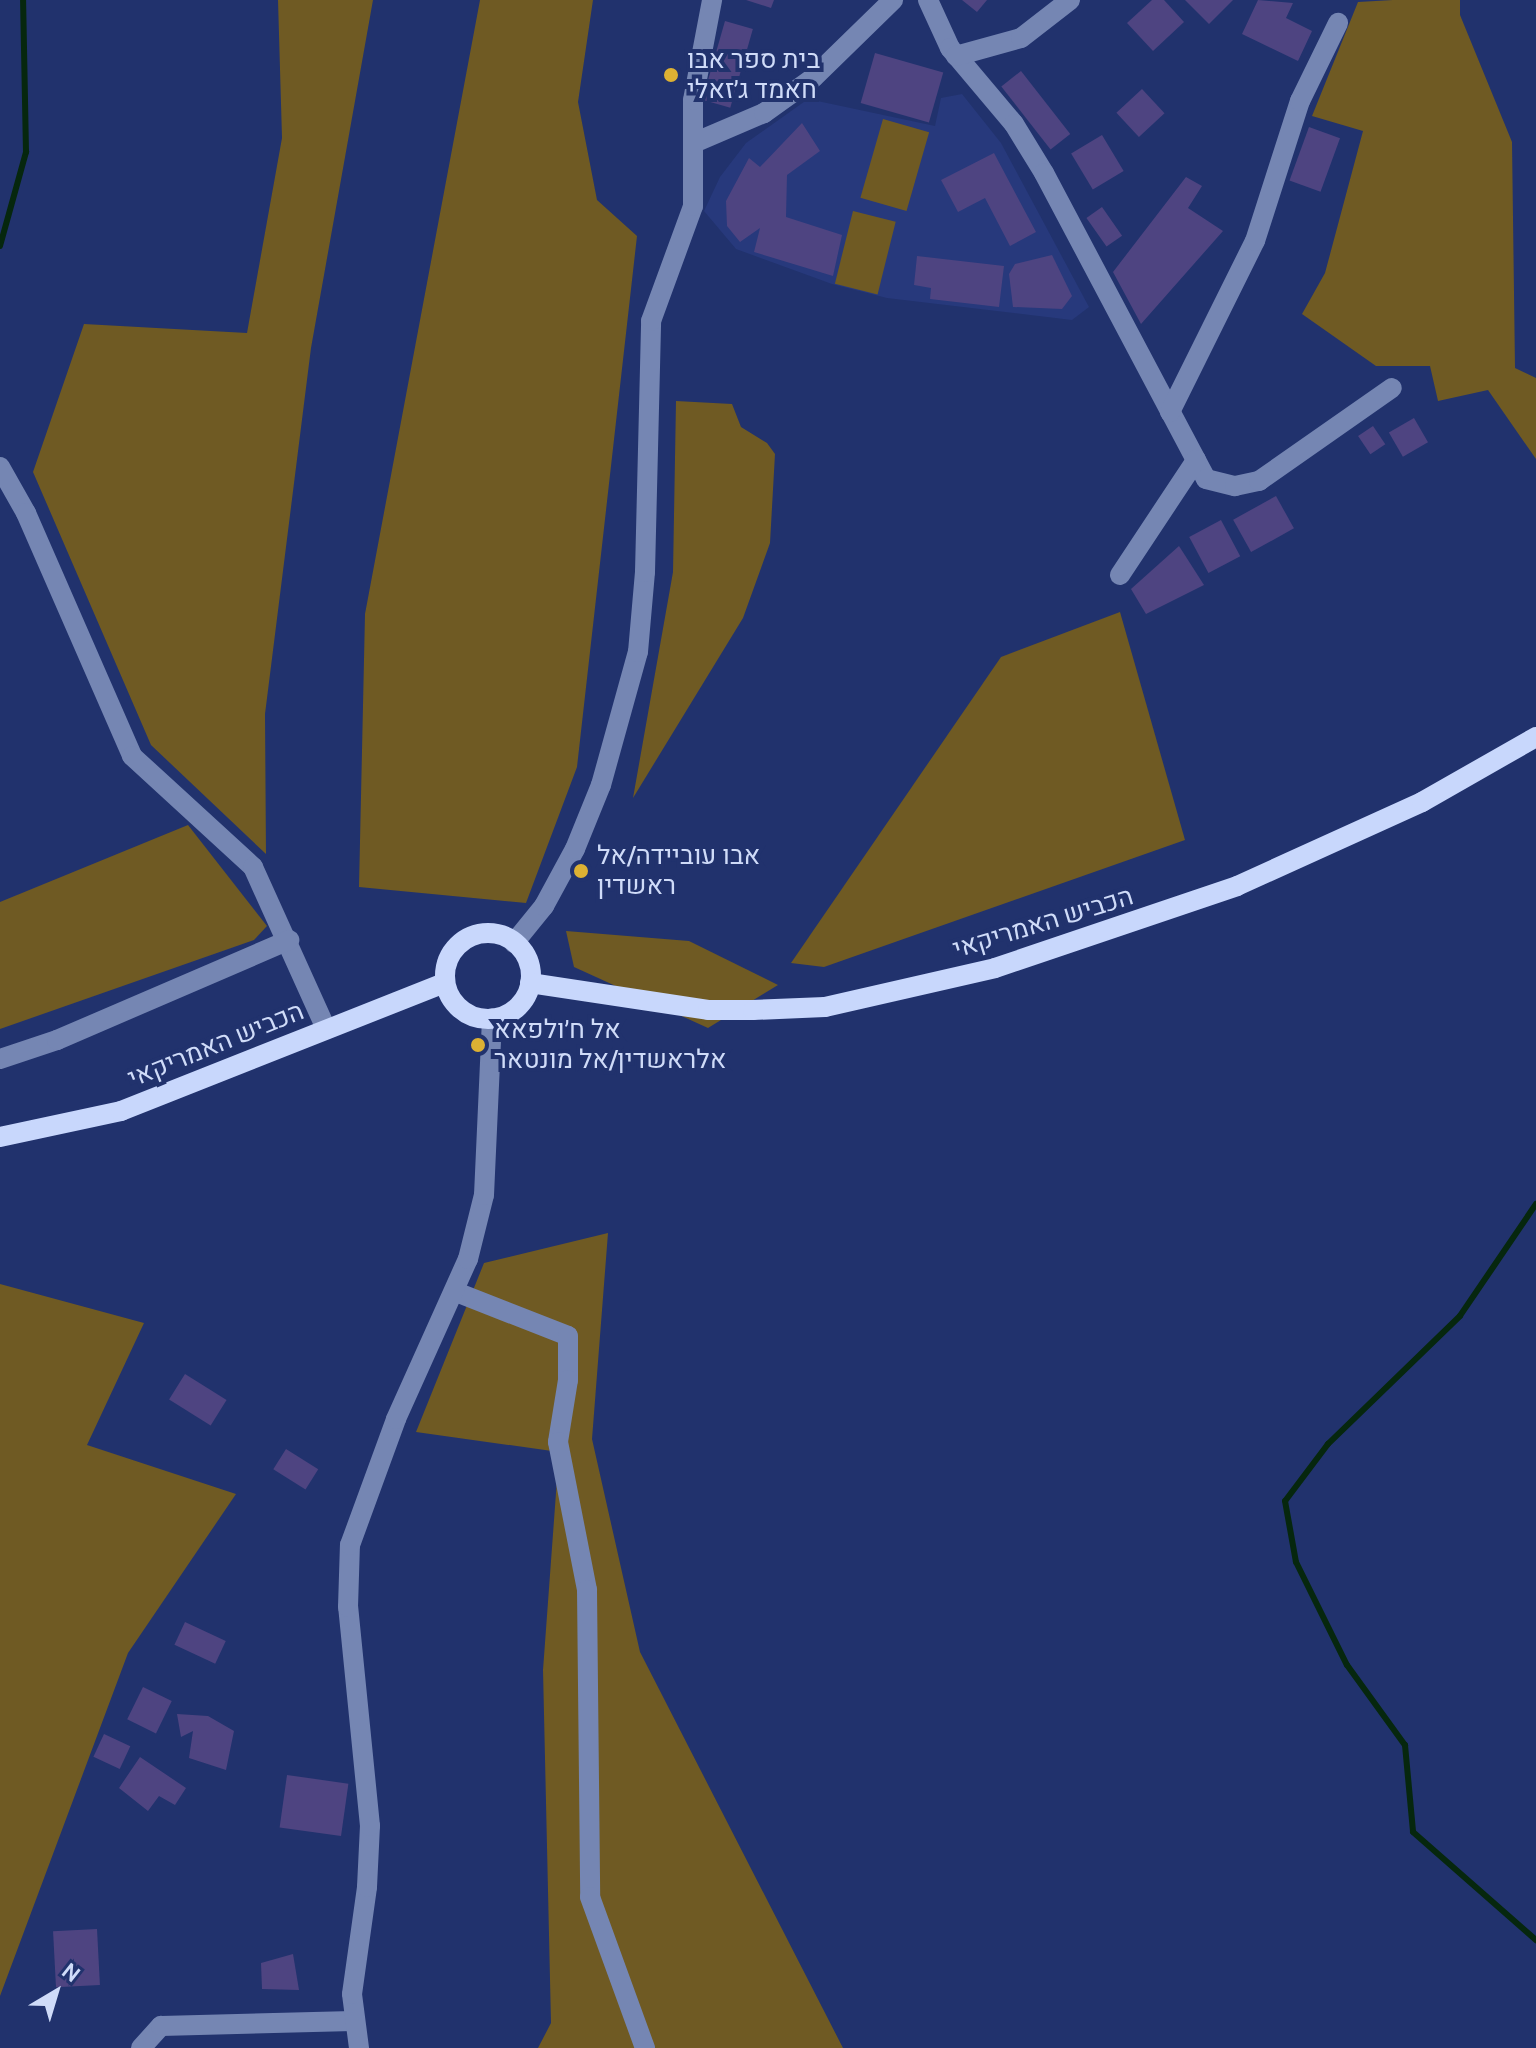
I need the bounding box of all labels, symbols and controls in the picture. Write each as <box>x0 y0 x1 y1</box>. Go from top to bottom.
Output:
place label: בית ספר אבו חאמד ג׳זאלי <box>687 44 820 106</box>
marker: בית ספר אבו חאמד ג׳זאלי <box>662 66 680 84</box>
place label: אבו עוביידה/אל ראשדין <box>597 840 760 902</box>
marker: אבו עוביידה/אל ראשדין <box>572 862 590 880</box>
street label: הכביש האמריקאי <box>949 881 1137 965</box>
street label: הכביש האמריקאי <box>123 996 309 1094</box>
place label: אל ח׳ולפאא אלראשדין/אל מונטאר <box>494 1014 726 1076</box>
marker: אל ח׳ולפאא אלראשדין/אל מונטאר <box>469 1036 487 1054</box>
north arrow <box>16 1952 96 2032</box>
text: N <box>57 1957 86 1988</box>

